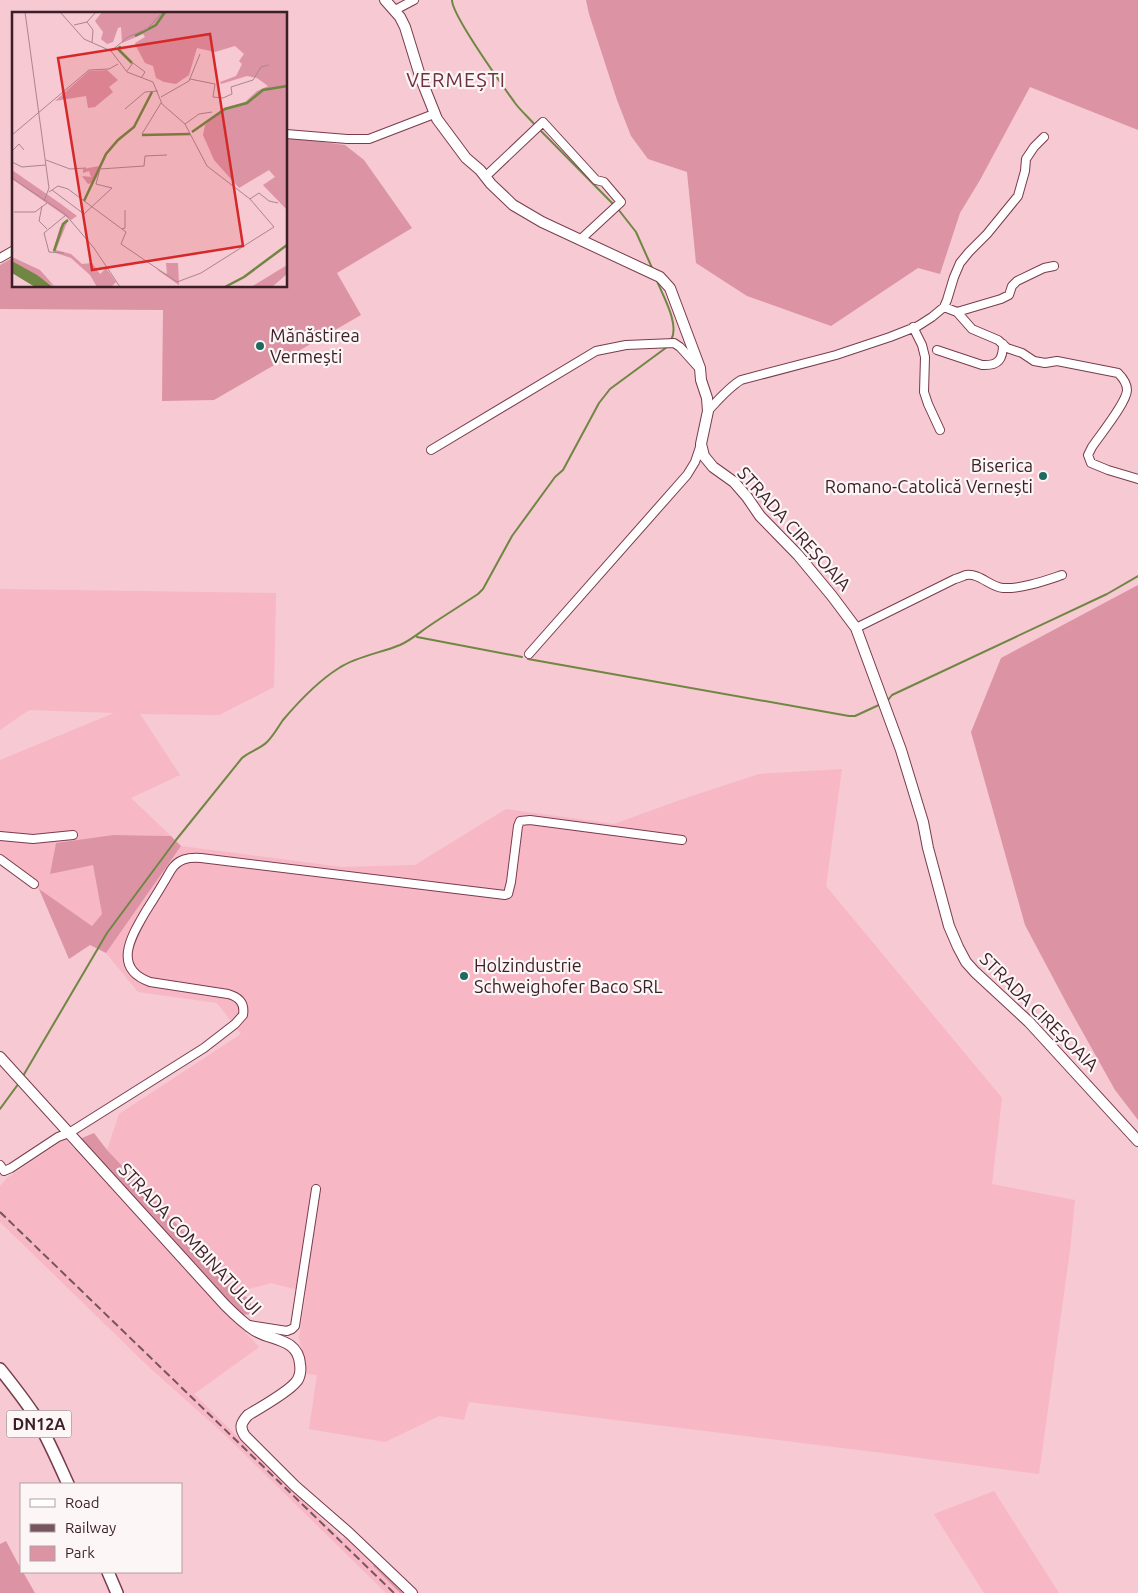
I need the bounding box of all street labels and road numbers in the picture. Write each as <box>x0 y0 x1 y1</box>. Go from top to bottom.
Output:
street label: STRADA CIREȘOAIA <box>734 462 856 594</box>
street label: STRADA CIREȘOAIA <box>976 948 1103 1075</box>
street label: STRADA COMBINATULUI <box>115 1159 266 1318</box>
road number: DN12A <box>6 1410 72 1438</box>

